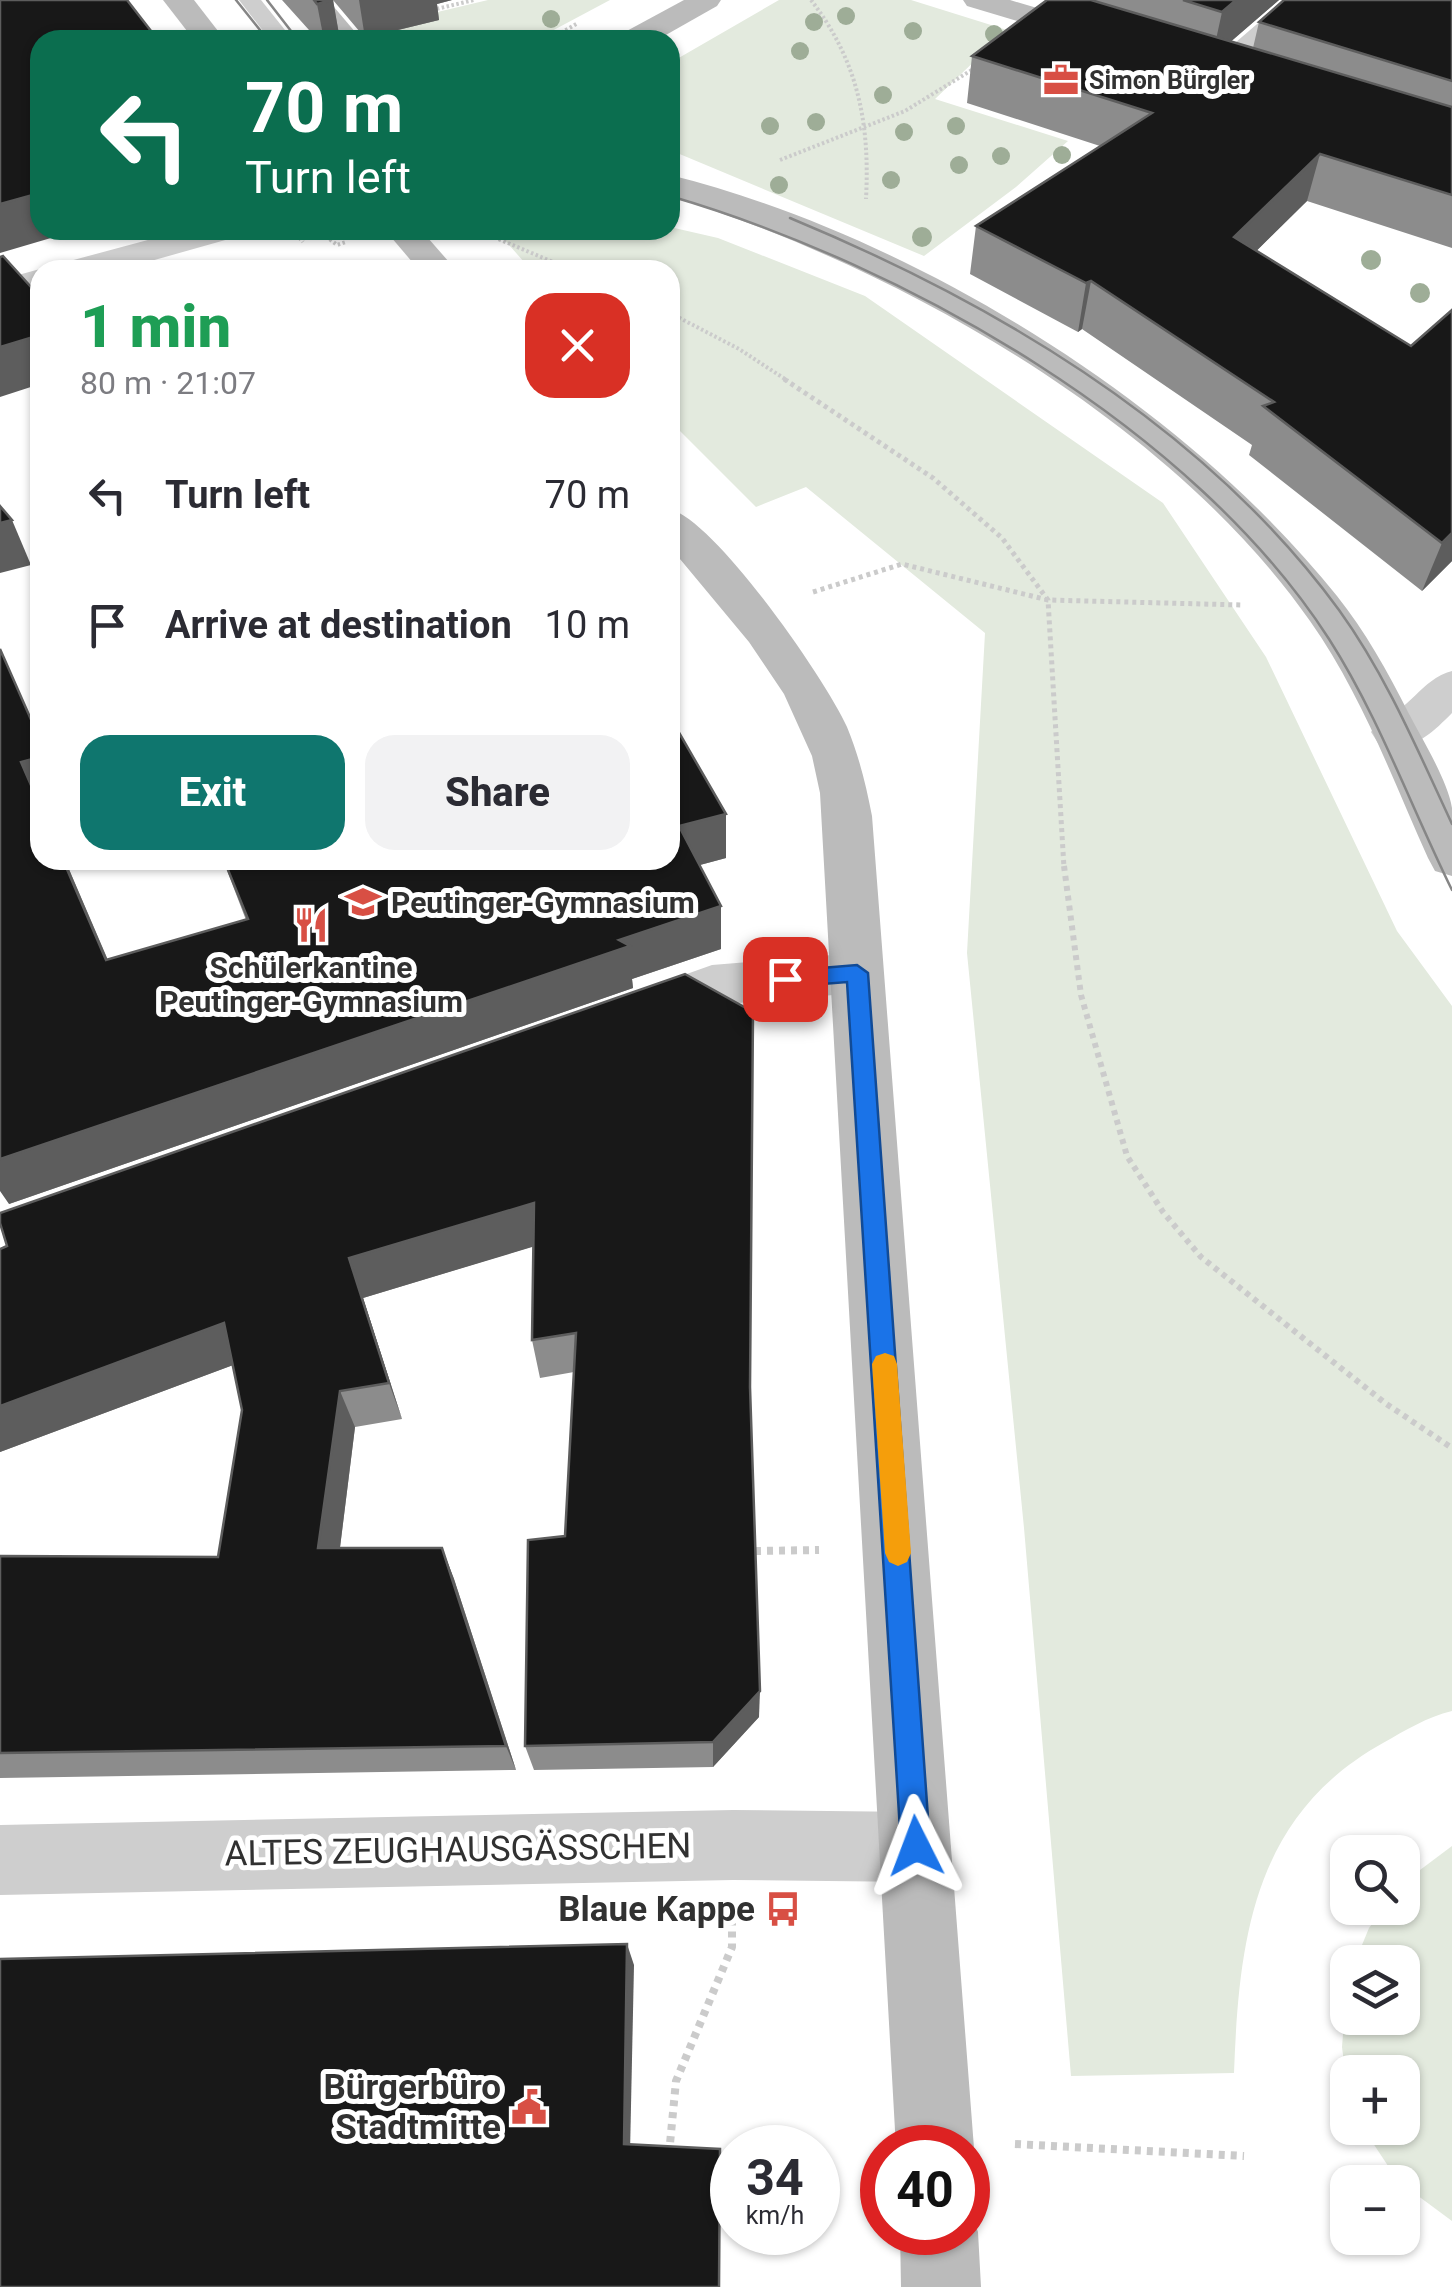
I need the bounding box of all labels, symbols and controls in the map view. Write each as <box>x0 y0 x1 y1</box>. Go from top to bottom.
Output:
office icon: Simon Bürgler <box>1042 61 1080 99</box>
place label: Simon Bürgler <box>1089 66 1249 95</box>
text: 70 m <box>245 67 403 149</box>
icon: left <box>80 70 210 200</box>
text: Turn left <box>245 151 411 204</box>
text: 1 min <box>80 291 231 362</box>
button: close <box>525 293 630 398</box>
text: 80 m · 21:07 <box>80 364 256 402</box>
icon: left <box>80 468 135 523</box>
text: Turn left <box>165 473 310 517</box>
text: 70 m <box>545 473 630 517</box>
icon: arrive <box>80 598 135 653</box>
text: Arrive at destination <box>165 603 512 647</box>
text: 10 m <box>545 603 630 647</box>
button: Exit <box>80 735 345 850</box>
button: Share <box>365 735 630 850</box>
school or university icon: Peutinger-Gymnasium <box>344 883 382 921</box>
place label: Peutinger-Gymnasium <box>391 885 695 920</box>
restaurant icon: Schülerkantine Peutinger-Gymnasium <box>292 906 330 944</box>
pin <box>743 937 828 1022</box>
place label: Schülerkantine Peutinger-Gymnasium <box>159 950 463 1019</box>
icon: arrive <box>758 952 813 1007</box>
position arrow <box>864 1794 968 1898</box>
street label: ALTES ZEUGHAUSGÄSSCHEN <box>224 1825 692 1875</box>
map controls <box>1330 1835 1420 2255</box>
button: search <box>1330 1835 1420 1925</box>
place label: Blaue Kappe <box>558 1889 755 1930</box>
bus stop icon: Blaue Kappe <box>764 1890 802 1928</box>
button: layers <box>1330 1945 1420 2035</box>
button: + <box>1330 2055 1420 2145</box>
place label: Bürgerbüro Stadtmitte <box>324 2067 501 2148</box>
public building icon: Bürgerbüro Stadtmitte <box>510 2088 548 2126</box>
speed limit sign: 40 <box>860 2125 990 2255</box>
text: 34 <box>746 2149 804 2207</box>
button: − <box>1330 2165 1420 2255</box>
text: km/h <box>746 2201 804 2230</box>

